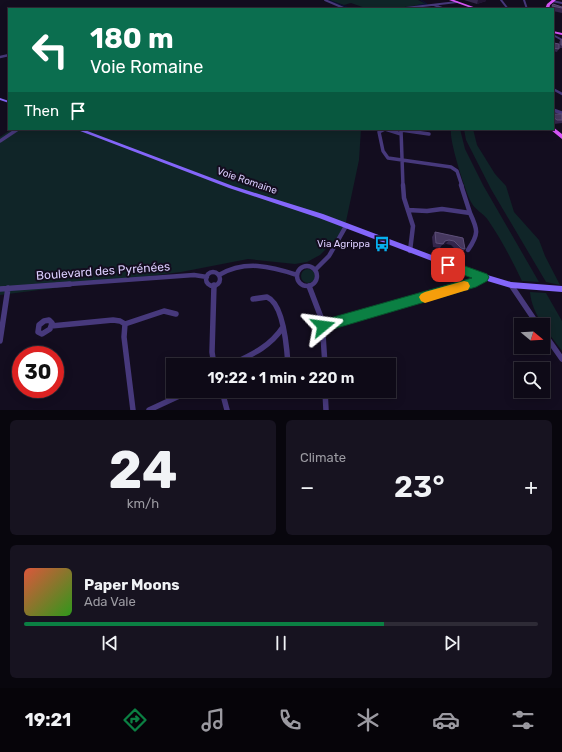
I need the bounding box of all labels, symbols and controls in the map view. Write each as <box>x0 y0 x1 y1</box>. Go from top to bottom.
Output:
text: 180 m <box>90 22 174 55</box>
icon: left <box>24 24 76 76</box>
text: Voie Romaine <box>90 56 203 78</box>
icon: arrive <box>67 100 89 122</box>
text: Then <box>24 102 59 120</box>
street label: Voie Romaine <box>215 165 279 197</box>
bus stop icon: Via Agrippa <box>373 235 391 253</box>
place label: Via Agrippa <box>317 238 370 250</box>
pin <box>431 248 465 282</box>
icon: arrive <box>437 254 459 276</box>
street label: Boulevard des Pyrénées <box>36 259 170 283</box>
position arrow <box>302 305 344 347</box>
north arrow <box>514 318 550 354</box>
map controls <box>514 318 550 398</box>
speed limit sign: 30 <box>12 346 64 398</box>
button: search <box>514 362 550 398</box>
text: 19:22 · 1 min · 220 m <box>208 369 354 387</box>
text: 24 <box>108 439 178 501</box>
text: Climate <box>300 450 346 465</box>
text: 23° <box>394 469 445 505</box>
text: − <box>300 474 314 501</box>
text: + <box>524 474 538 501</box>
text: km/h <box>127 496 159 511</box>
text: Paper Moons <box>84 576 180 594</box>
text: Ada Vale <box>84 594 136 609</box>
icon: previous <box>99 632 121 654</box>
icon: pause <box>270 632 292 654</box>
icon: next <box>441 632 463 654</box>
icon: directions <box>121 706 149 734</box>
icon: music <box>199 706 227 734</box>
icon: phone <box>276 706 304 734</box>
icon: climate <box>354 706 382 734</box>
icon: car <box>432 706 460 734</box>
icon: filters <box>509 706 537 734</box>
text: 19:21 <box>25 709 71 731</box>

